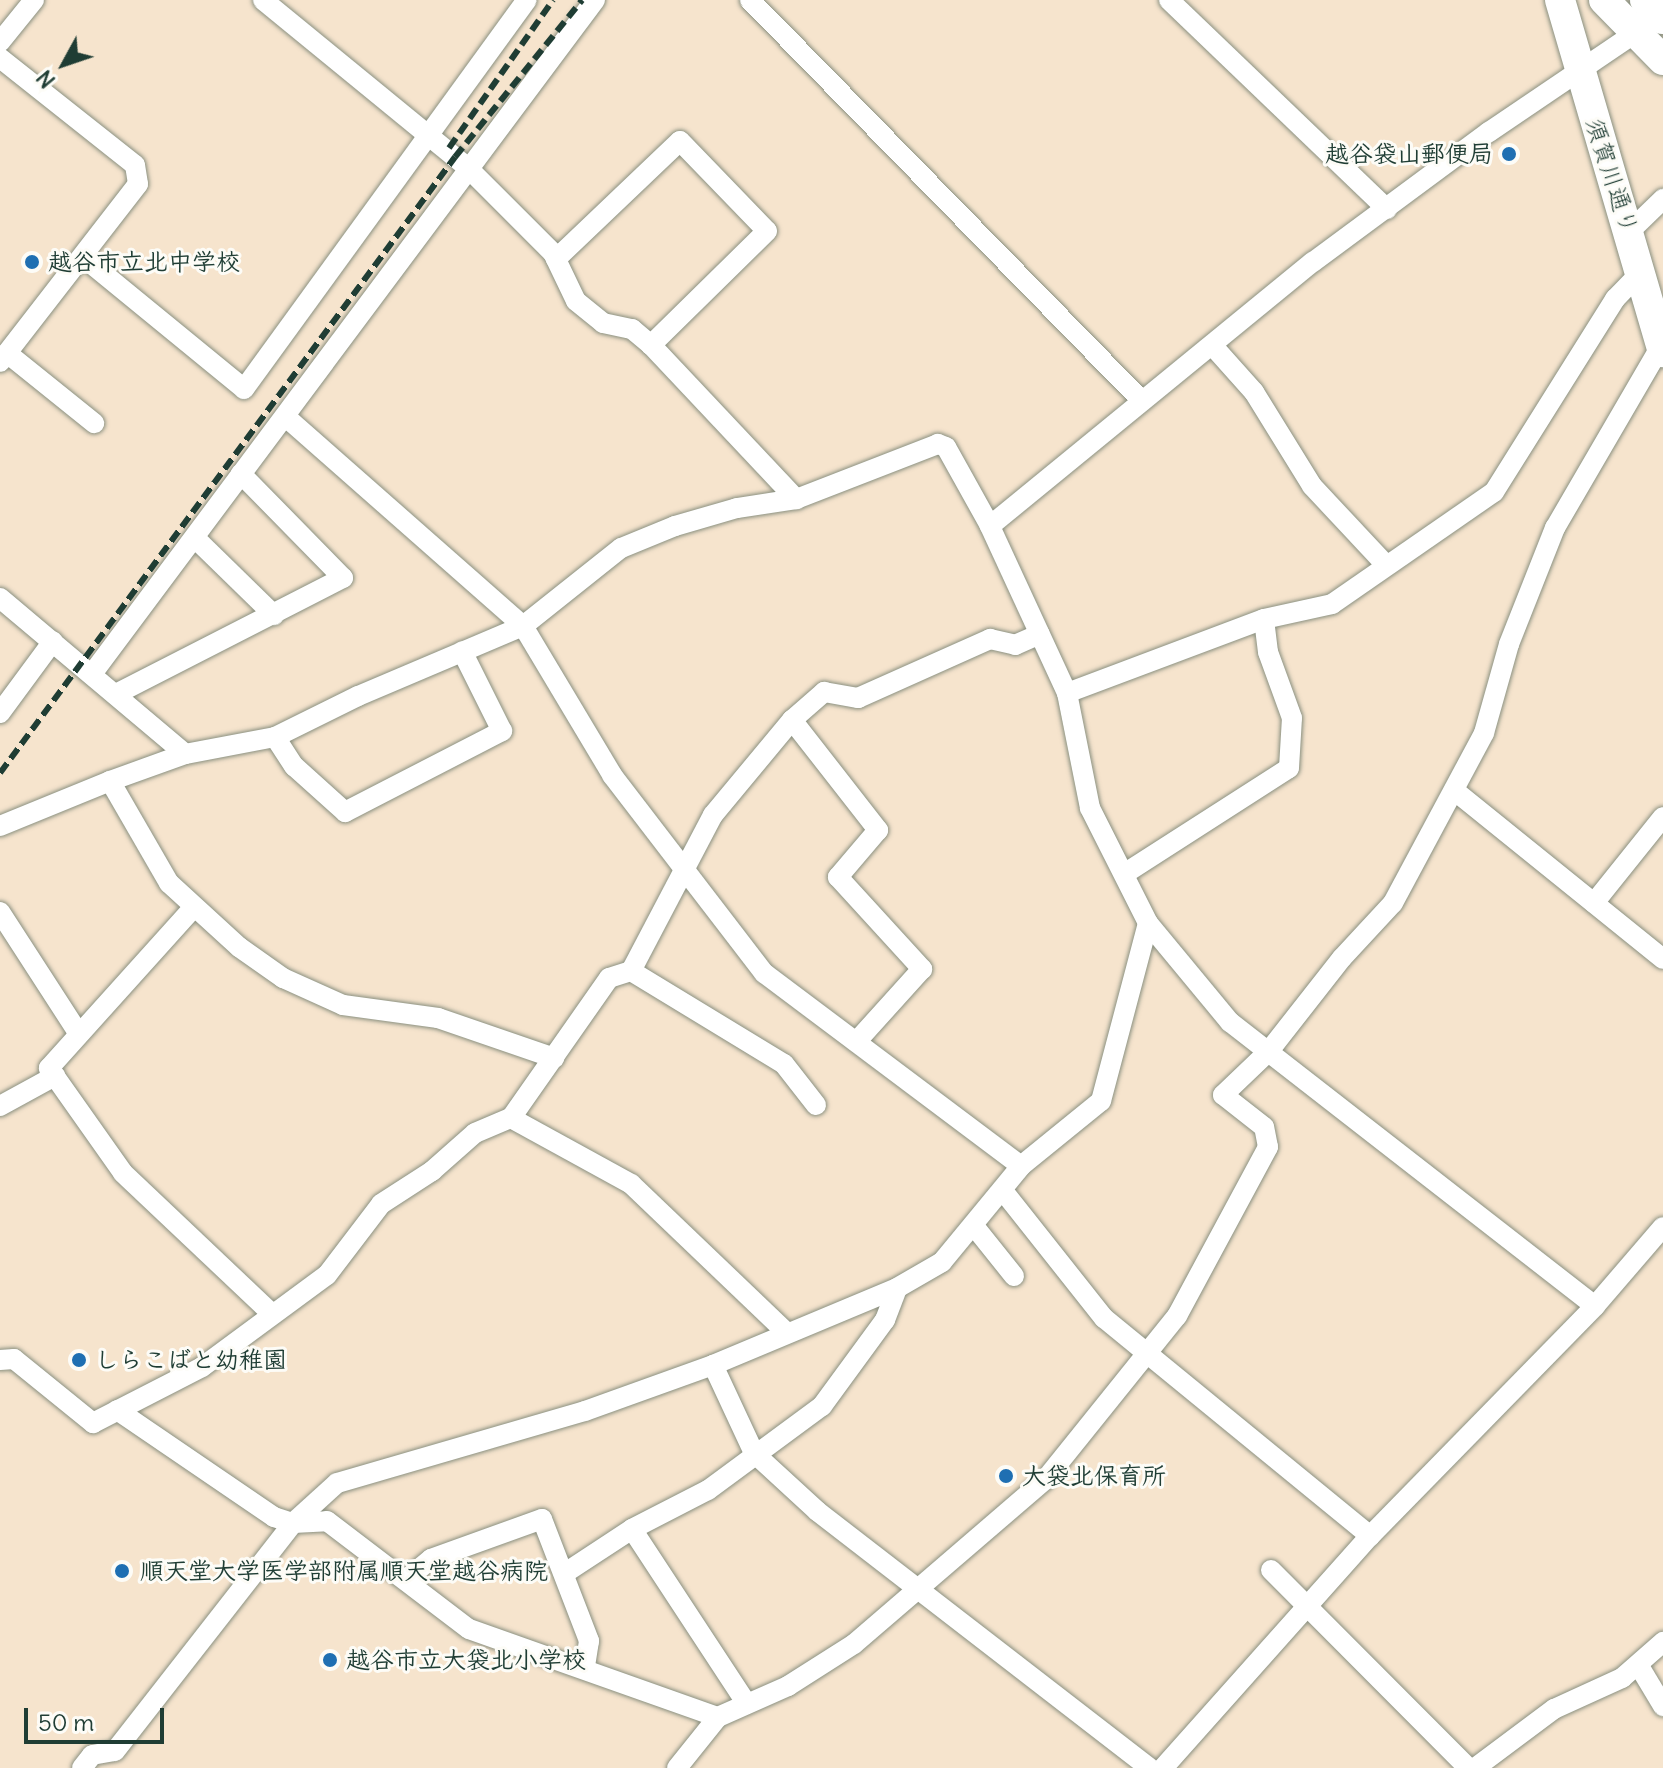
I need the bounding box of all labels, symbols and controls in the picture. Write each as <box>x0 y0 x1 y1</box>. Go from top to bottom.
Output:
north arrow <box>24 24 104 104</box>
text: N <box>30 65 61 94</box>
street label: 須賀川通り <box>1580 114 1644 238</box>
place label: 越谷袋山郵便局 <box>1325 140 1493 168</box>
marker: 越谷袋山郵便局 <box>1500 145 1518 163</box>
place label: 越谷市立北中学校 <box>48 248 240 276</box>
marker: 越谷市立北中学校 <box>23 253 41 271</box>
place label: しらこばと幼稚園 <box>95 1346 287 1374</box>
marker: しらこばと幼稚園 <box>70 1351 88 1369</box>
place label: 大袋北保育所 <box>1022 1462 1166 1490</box>
marker: 大袋北保育所 <box>997 1467 1015 1485</box>
place label: 順天堂大学医学部附属順天堂越谷病院 <box>140 1557 548 1585</box>
marker: 順天堂大学医学部附属順天堂越谷病院 <box>111 1560 133 1582</box>
place label: 越谷市立大袋北小学校 <box>346 1646 586 1674</box>
marker: 越谷市立大袋北小学校 <box>321 1651 339 1669</box>
scale bar <box>28 1692 168 1742</box>
text: 50 m <box>38 1707 94 1737</box>

